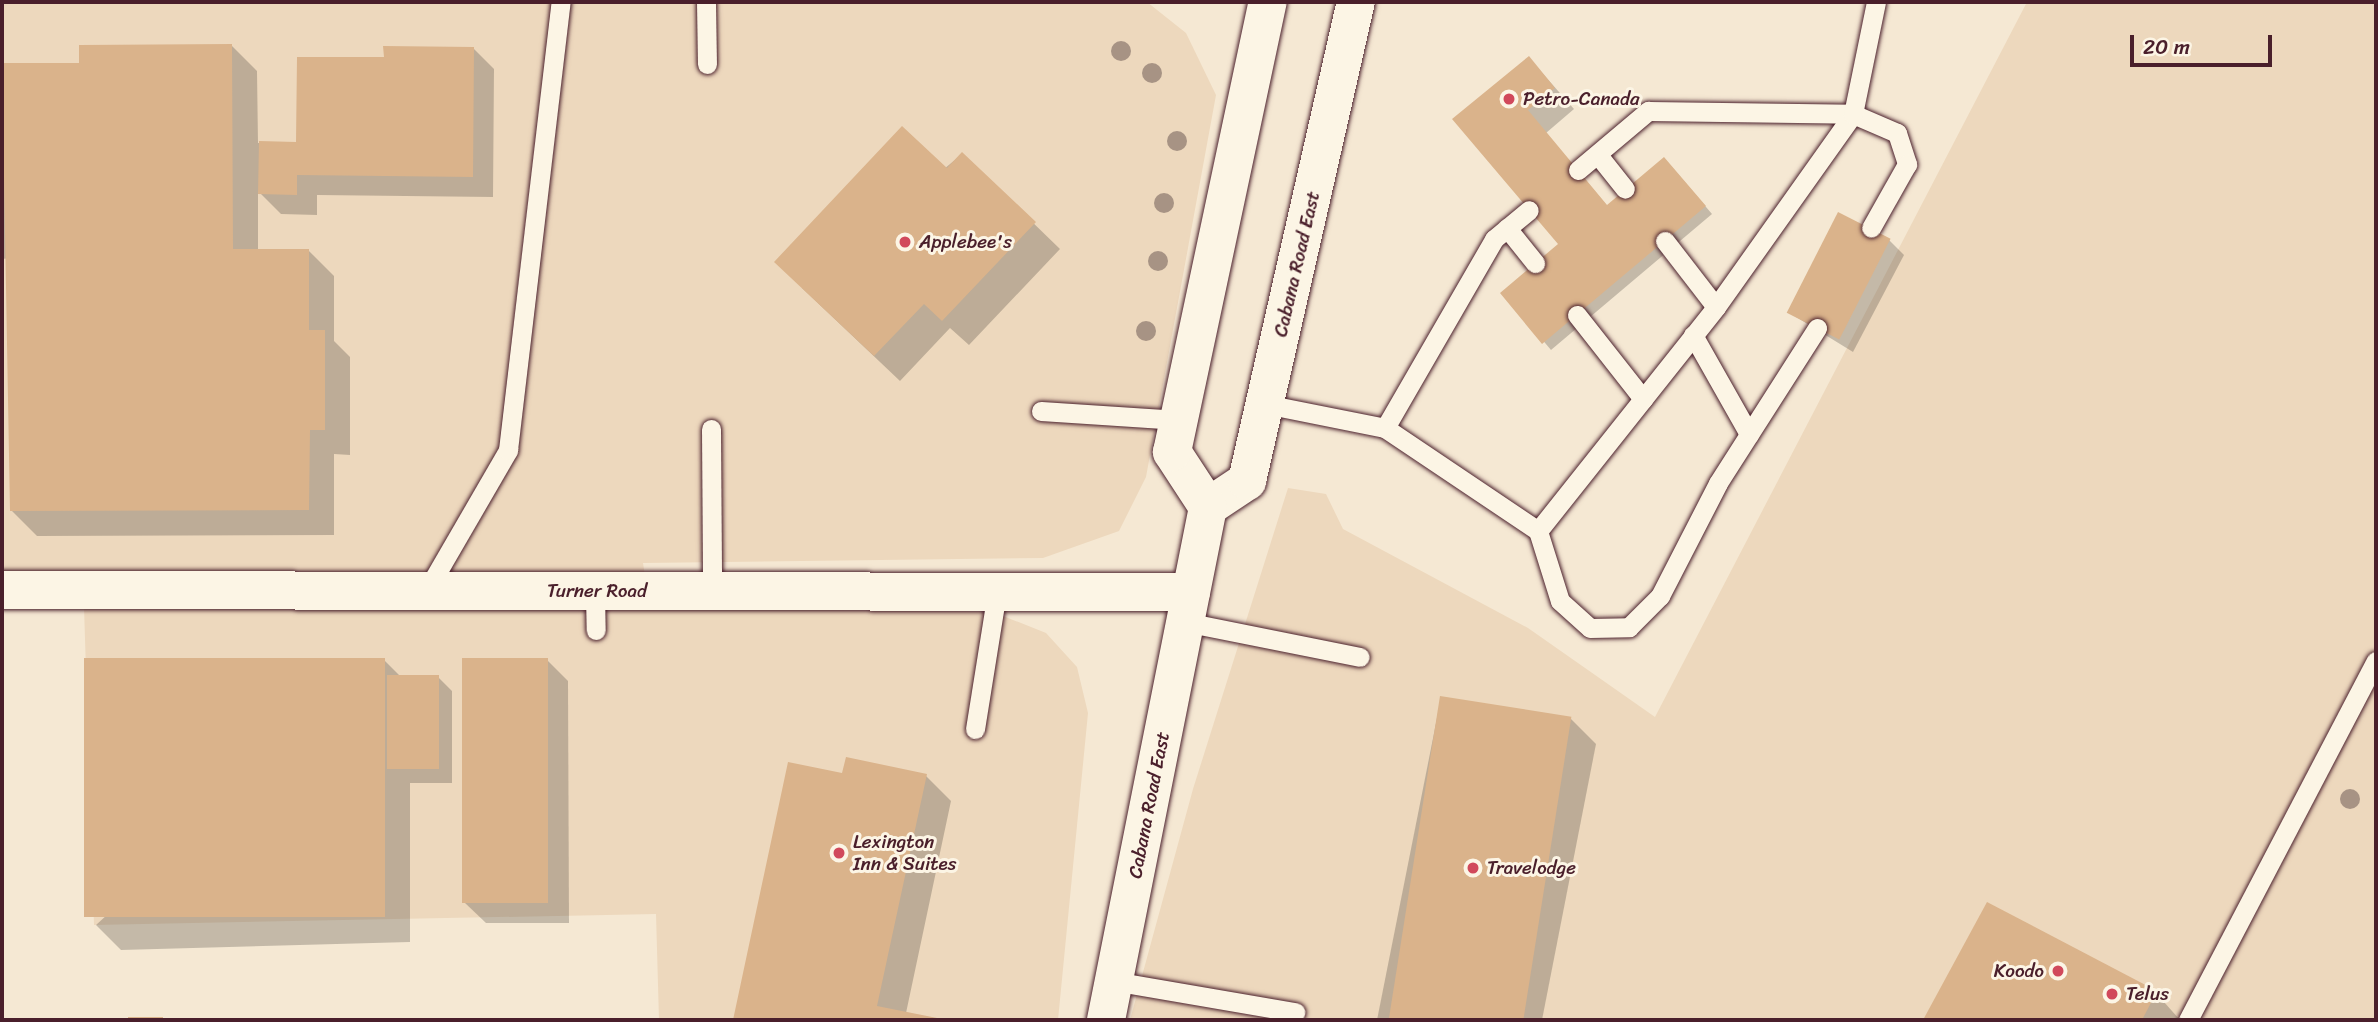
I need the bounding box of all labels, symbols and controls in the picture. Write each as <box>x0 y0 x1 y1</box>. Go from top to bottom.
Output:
scale bar <box>2133 21 2275 65</box>
text: 20 m <box>2143 28 2190 66</box>
place label: Petro-Canada <box>1523 88 1640 110</box>
marker: Petro-Canada <box>1501 91 1517 107</box>
street label: Cabana Road East <box>1269 189 1325 339</box>
place label: Applebee's <box>919 231 1012 253</box>
marker: Applebee's <box>897 234 913 250</box>
street label: Turner Road <box>547 580 647 602</box>
street label: Cabana Road East <box>1124 730 1174 880</box>
place label: Lexington Inn & Suites <box>853 831 956 875</box>
marker: Lexington Inn & Suites <box>831 845 847 861</box>
place label: Travelodge <box>1487 857 1576 879</box>
marker: Travelodge <box>1465 860 1481 876</box>
place label: Koodo <box>1994 960 2044 982</box>
marker: Koodo <box>2050 963 2066 979</box>
place label: Telus <box>2126 983 2169 1005</box>
marker: Telus <box>2104 986 2120 1002</box>

